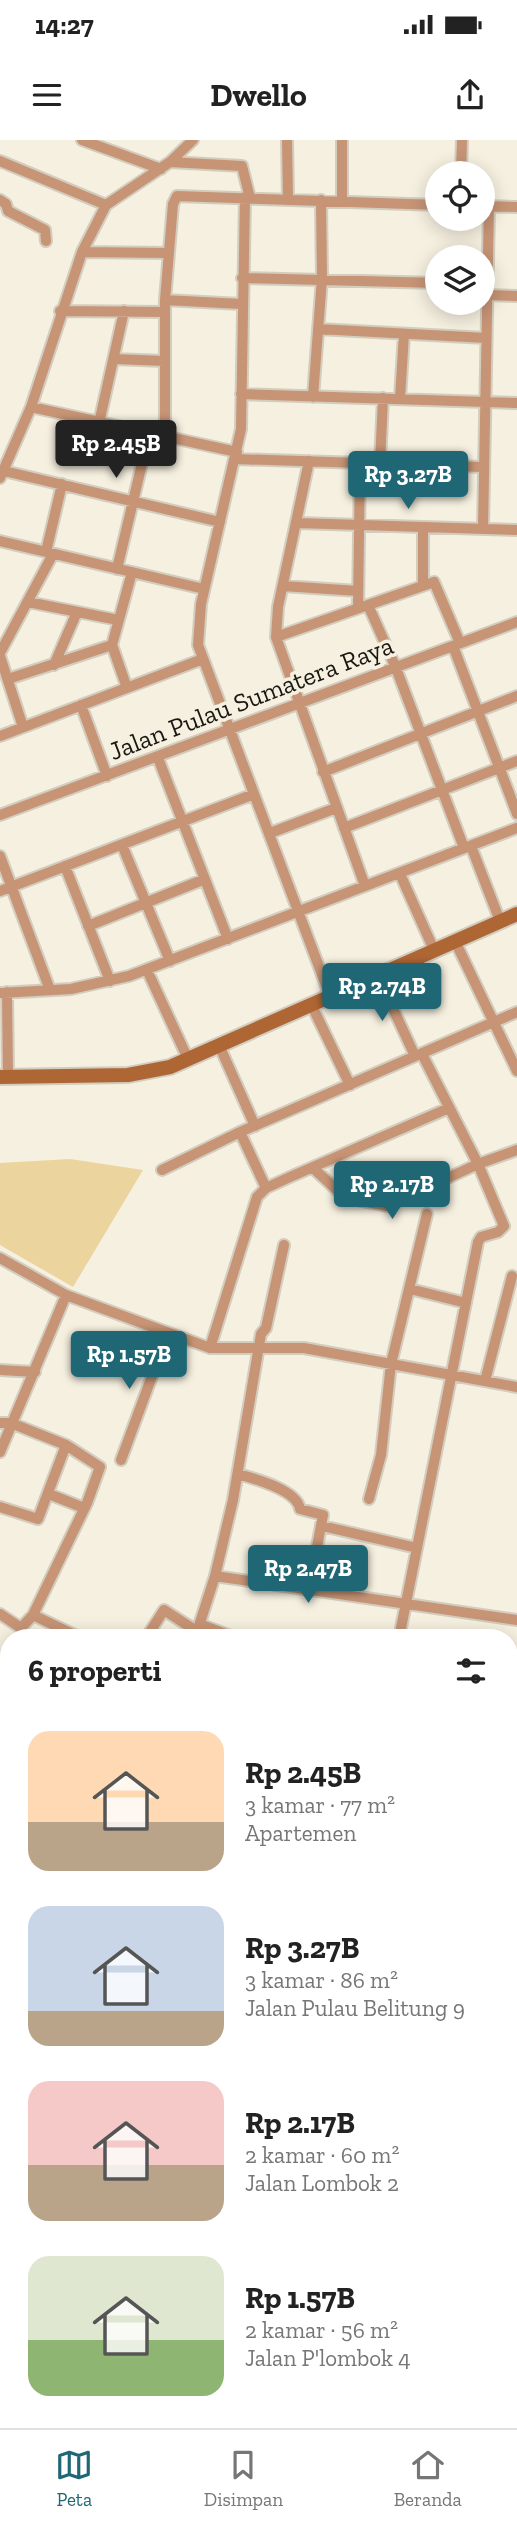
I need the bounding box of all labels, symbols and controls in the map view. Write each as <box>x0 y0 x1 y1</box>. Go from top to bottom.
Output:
text: 14:27 <box>35 9 94 41</box>
icon: menu <box>28 76 66 114</box>
text: Dwello <box>210 76 307 114</box>
icon: share <box>451 76 489 114</box>
map controls <box>425 161 495 315</box>
button: locate <box>425 161 495 231</box>
button: layers <box>425 245 495 315</box>
pin: Rp 2.45B <box>44 420 188 480</box>
text: Rp 2.45B <box>71 429 161 457</box>
pin: Rp 3.27B <box>336 452 480 511</box>
text: Rp 3.27B <box>364 460 452 488</box>
street label: Jalan Pulau Sumatera Raya <box>104 629 398 767</box>
pin: Rp 2.74B <box>310 964 454 1023</box>
text: Rp 2.74B <box>338 972 426 1000</box>
pin: Rp 2.17B <box>320 1161 464 1221</box>
text: Rp 2.17B <box>350 1170 434 1198</box>
pin: Rp 1.57B <box>57 1332 201 1391</box>
text: Rp 1.57B <box>87 1340 171 1368</box>
pin: Rp 2.47B <box>236 1546 380 1605</box>
text: Rp 2.47B <box>264 1554 352 1582</box>
icon: filters <box>452 1652 490 1690</box>
text: 6 properti <box>28 1653 162 1689</box>
text: Rp 2.45B <box>245 1755 361 1791</box>
icon: home <box>84 1759 168 1843</box>
text: 3 kamar · 77 m² <box>245 1791 395 1819</box>
text: Apartemen <box>245 1819 356 1847</box>
text: Rp 3.27B <box>245 1930 359 1966</box>
icon: home <box>84 1934 168 2018</box>
text: 3 kamar · 86 m² <box>245 1966 398 1994</box>
text: Jalan Pulau Belitung 9 <box>245 1994 465 2022</box>
text: Rp 2.17B <box>245 2105 355 2141</box>
icon: home <box>84 2109 168 2193</box>
text: 2 kamar · 60 m² <box>245 2141 399 2169</box>
text: Jalan Lombok 2 <box>245 2169 399 2197</box>
text: Rp 1.57B <box>245 2280 355 2316</box>
icon: home <box>84 2284 168 2368</box>
text: 2 kamar · 56 m² <box>245 2316 398 2344</box>
text: Jalan P'lombok 4 <box>245 2344 411 2372</box>
tab: Peta <box>55 2446 93 2511</box>
tab: Disimpan <box>204 2446 283 2511</box>
tab: Beranda <box>394 2446 462 2511</box>

